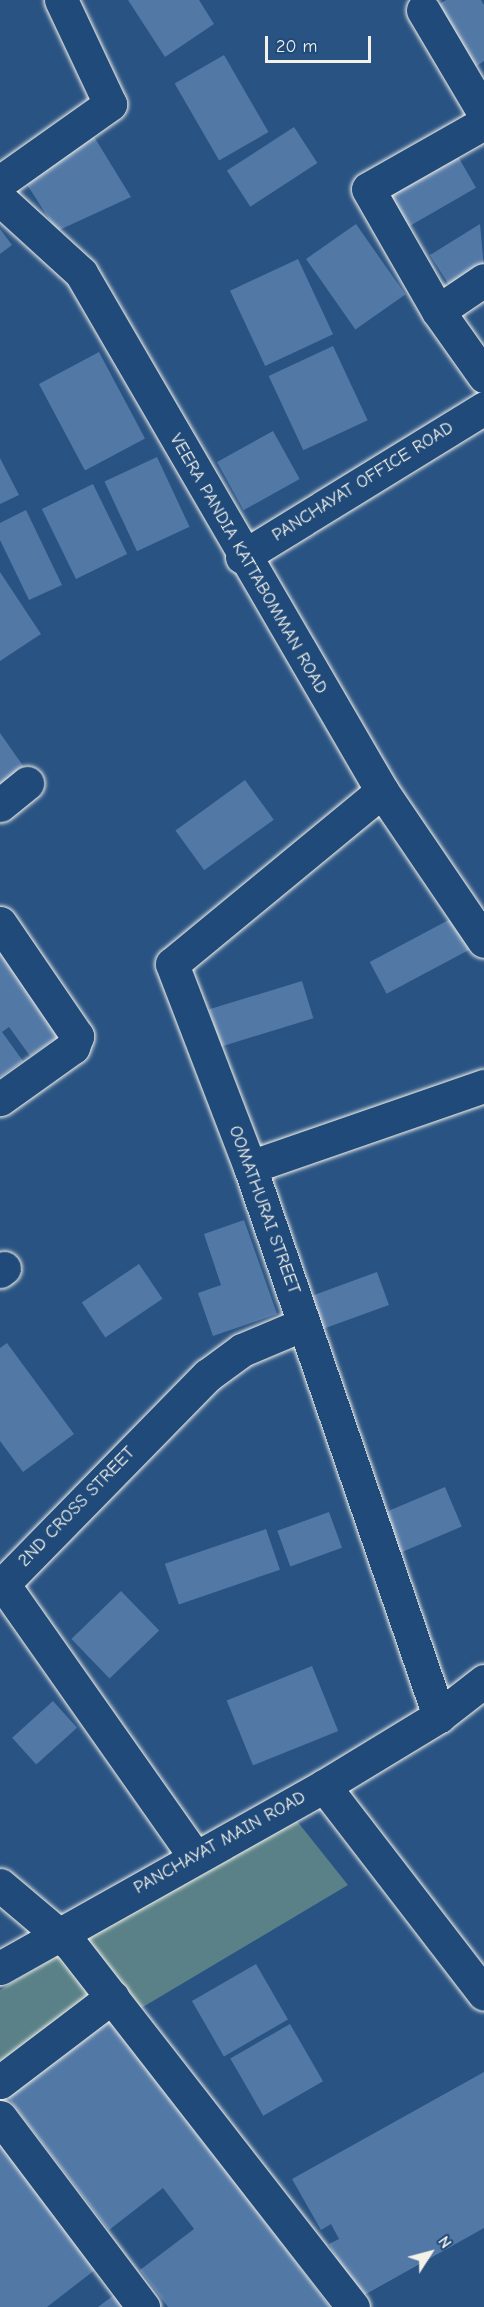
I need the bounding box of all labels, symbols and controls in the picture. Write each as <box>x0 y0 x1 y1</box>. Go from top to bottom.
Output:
scale bar <box>268 24 374 62</box>
text: 20 m <box>276 36 317 57</box>
street label: PANCHAYAT OFFICE ROAD <box>268 417 458 547</box>
street label: VEERA PANDIA KATTABOMMAN ROAD <box>164 430 332 698</box>
street label: OOMATHURAI STREET <box>223 1123 305 1297</box>
street label: 2ND CROSS STREET <box>14 1442 140 1572</box>
street label: PANCHAYAT MAIN ROAD <box>130 1787 310 1899</box>
north arrow <box>400 2223 460 2283</box>
text: N <box>434 2233 455 2252</box>

